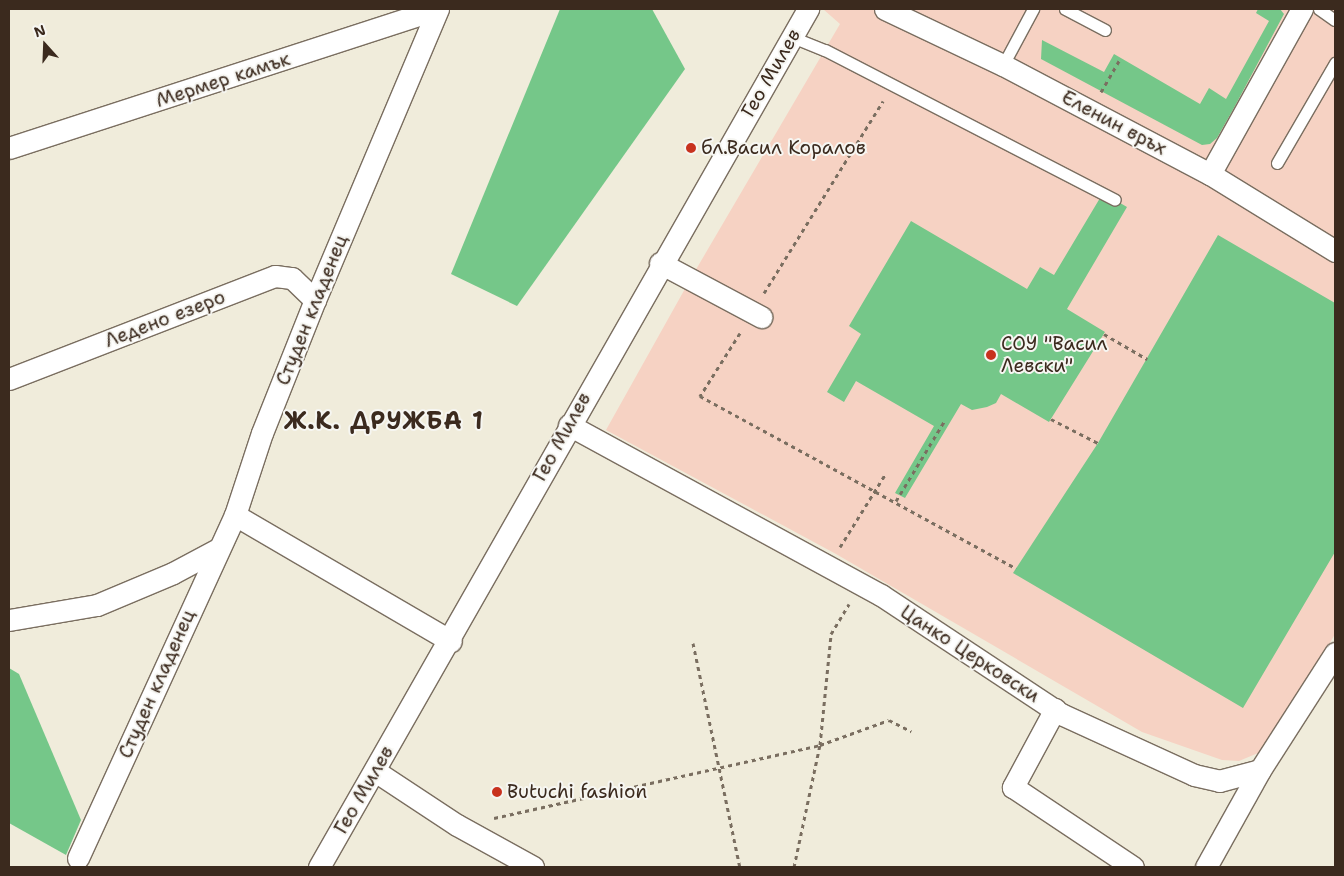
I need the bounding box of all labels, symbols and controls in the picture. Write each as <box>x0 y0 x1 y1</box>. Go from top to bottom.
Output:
north arrow <box>20 20 70 70</box>
text: N <box>32 21 48 41</box>
street label: Гео Милев <box>737 25 805 121</box>
street label: Мермер камък <box>153 48 293 112</box>
street label: Еленин връх <box>1058 86 1170 160</box>
place label: бл.Васил Коралов <box>701 137 866 159</box>
marker: бл.Васил Коралов <box>685 142 697 154</box>
street label: Студен кладенец <box>271 231 353 389</box>
street label: Ледено езеро <box>102 286 228 352</box>
place label: СОУ "Васил Левски" <box>1001 333 1107 377</box>
marker: СОУ "Васил Левски" <box>985 349 997 361</box>
street label: Гео Милев <box>528 389 596 485</box>
district label: Ж.К. ДРУЖБА 1 <box>282 408 486 436</box>
street label: Цанко Церковски <box>896 600 1044 708</box>
street label: Студен кладенец <box>114 606 200 762</box>
street label: Гео Милев <box>330 742 398 838</box>
place label: Butuchi fashion <box>507 781 647 803</box>
marker: Butuchi fashion <box>491 786 503 798</box>

